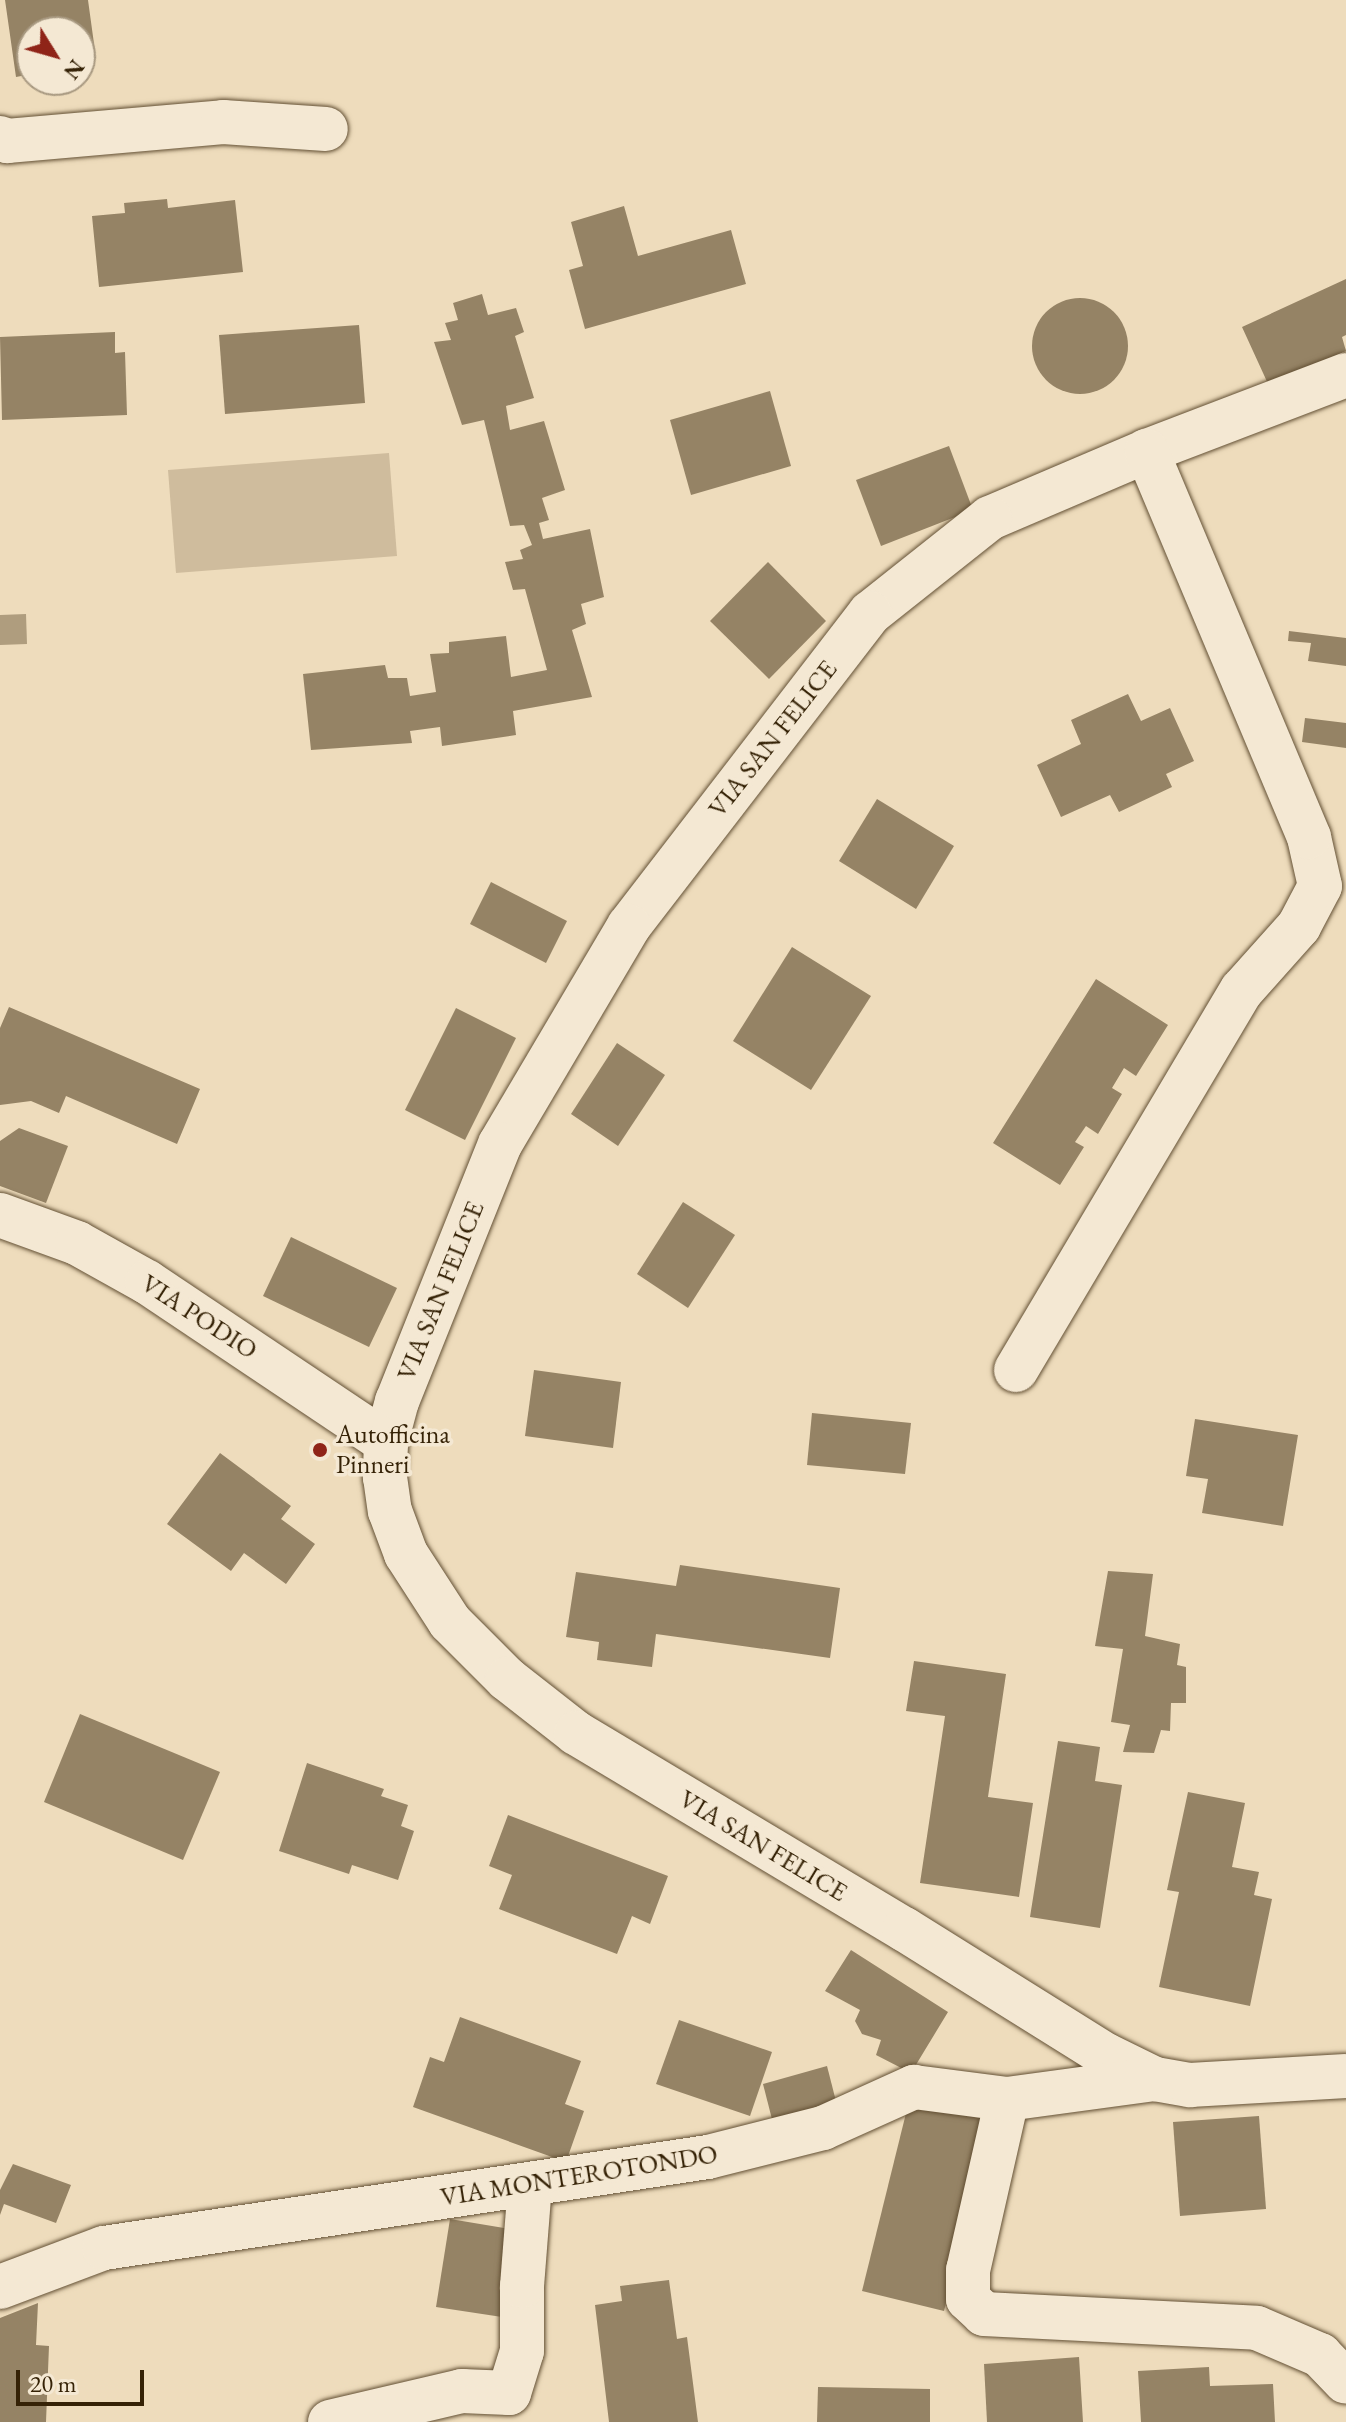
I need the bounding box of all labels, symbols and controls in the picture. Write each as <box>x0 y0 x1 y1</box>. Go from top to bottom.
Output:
north arrow <box>16 16 96 96</box>
text: N <box>57 54 91 85</box>
street label: VIA SAN FELICE <box>702 654 844 824</box>
street label: VIA SAN FELICE <box>391 1197 491 1385</box>
street label: VIA PODIO <box>135 1268 263 1366</box>
place label: Autofficina Pinneri <box>336 1419 450 1480</box>
marker: Autofficina Pinneri <box>311 1441 329 1459</box>
street label: VIA SAN FELICE <box>673 1784 853 1908</box>
street label: VIA MONTEROTONDO <box>438 2139 720 2213</box>
scale bar <box>20 2354 148 2404</box>
text: 20 m <box>30 2368 77 2399</box>

